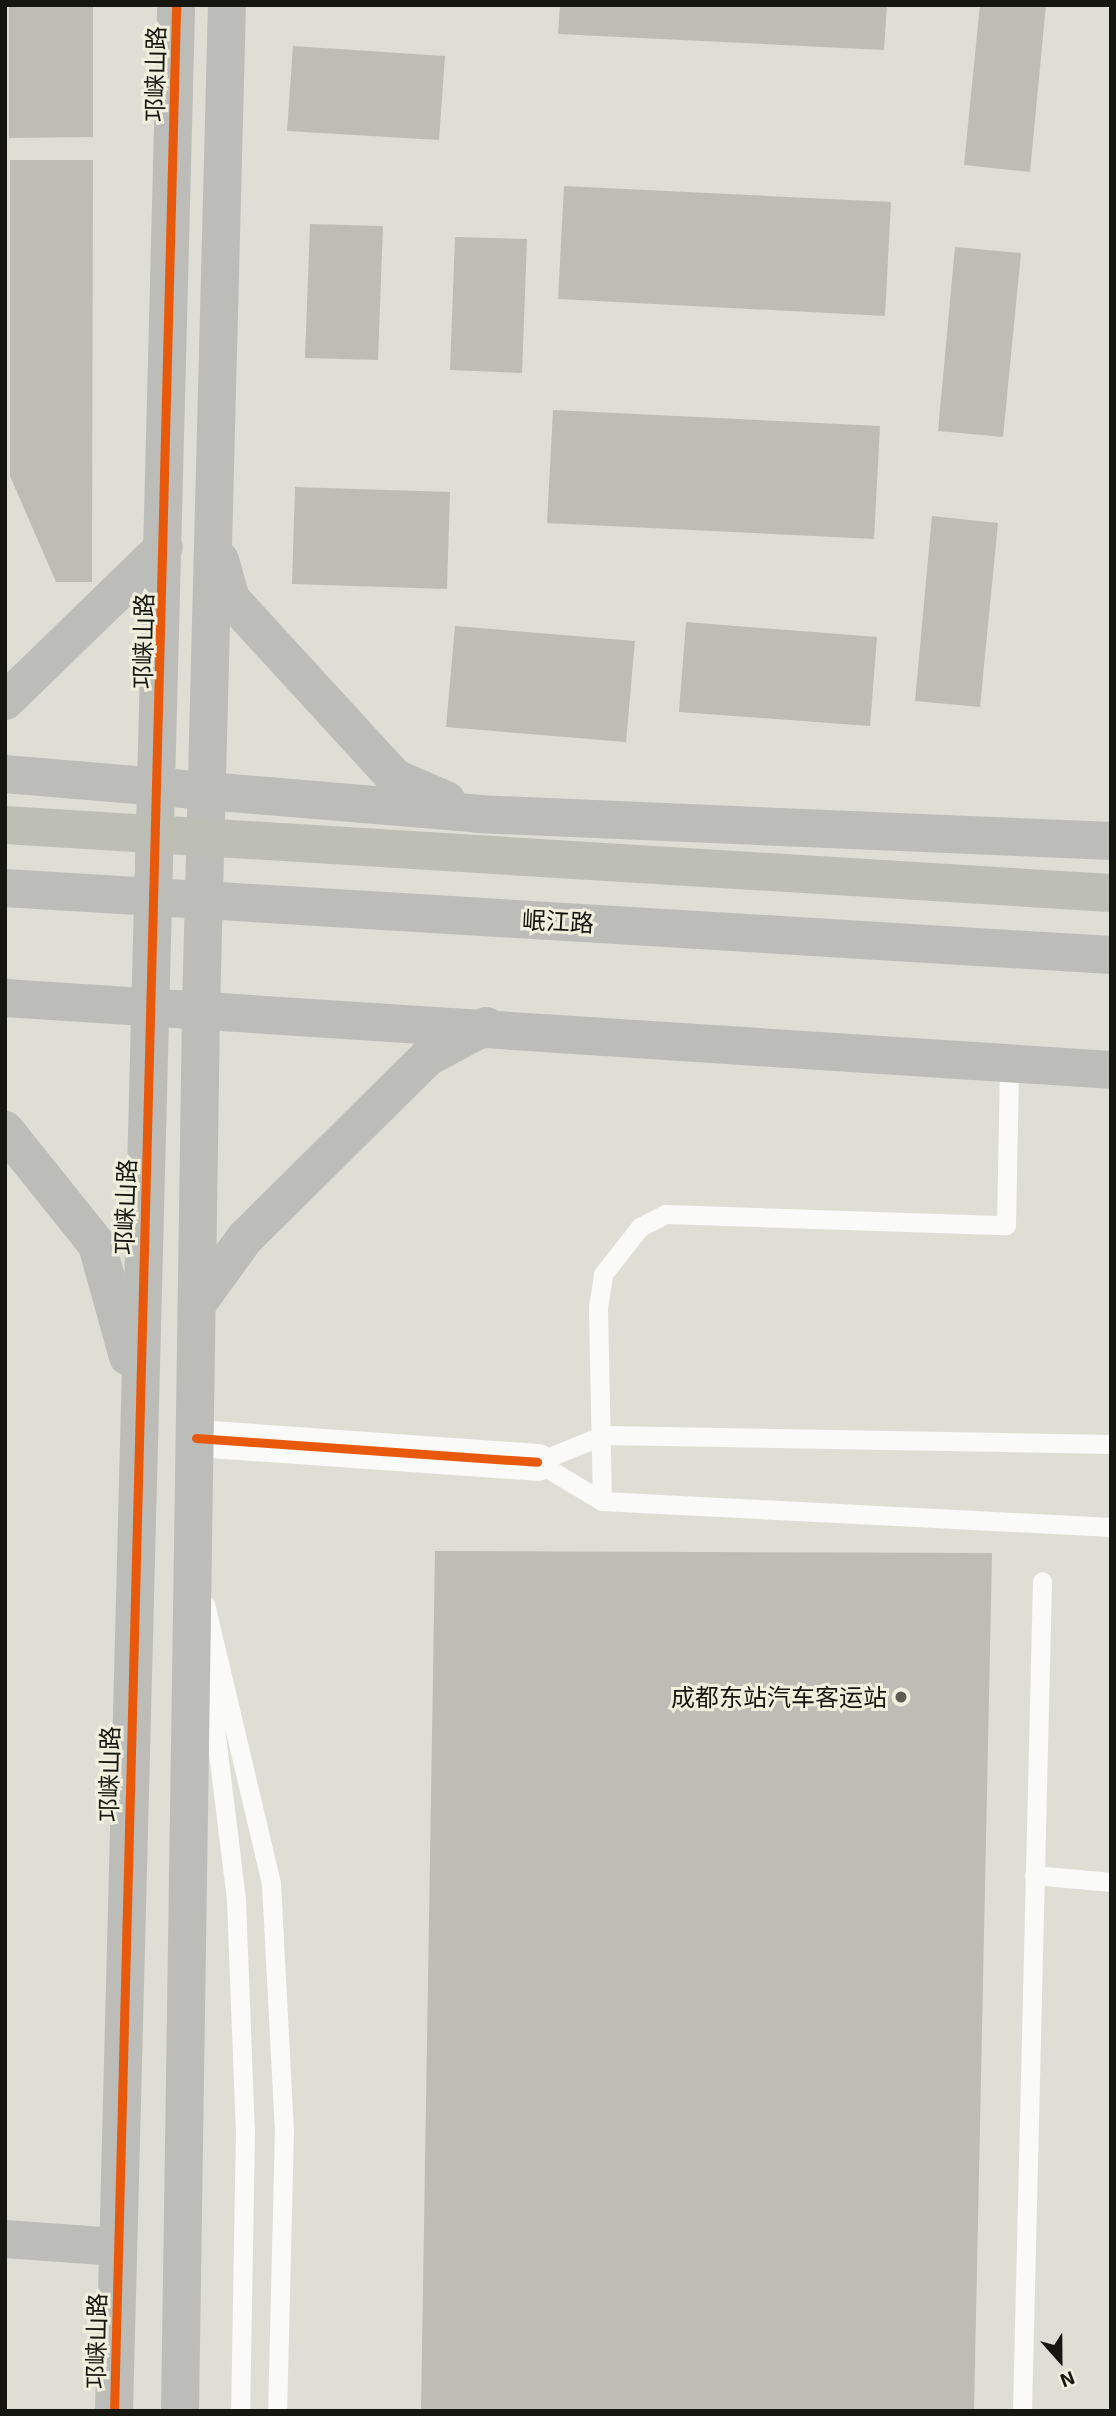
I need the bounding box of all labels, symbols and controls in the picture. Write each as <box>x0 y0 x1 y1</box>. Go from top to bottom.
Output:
street label: 邛崃山路 <box>140 26 170 122</box>
street label: 邛崃山路 <box>128 593 158 689</box>
street label: 岷江路 <box>521 905 595 937</box>
street label: 邛崃山路 <box>109 1159 141 1255</box>
place label: 成都东站汽车客运站 <box>671 1683 887 1711</box>
marker: 成都东站汽车客运站 <box>893 1689 909 1705</box>
street label: 邛崃山路 <box>94 1726 124 1822</box>
street label: 邛崃山路 <box>81 2293 111 2389</box>
north arrow <box>1025 2325 1095 2395</box>
text: N <box>1057 2367 1078 2393</box>

